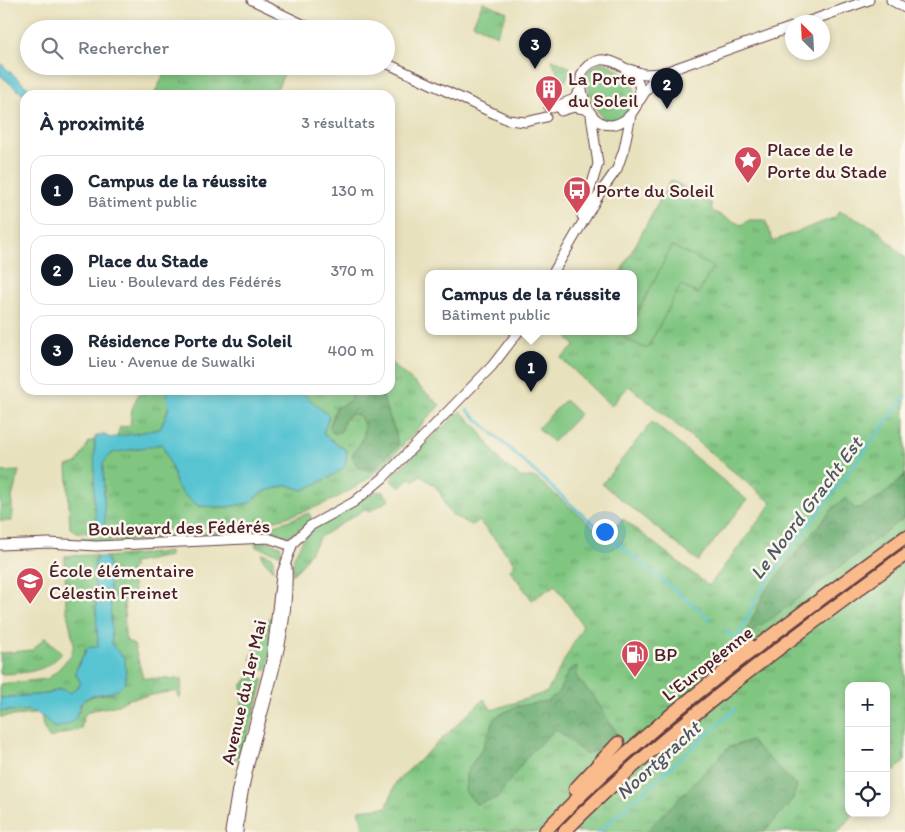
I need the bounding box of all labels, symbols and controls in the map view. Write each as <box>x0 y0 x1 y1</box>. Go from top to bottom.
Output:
north arrow <box>785 15 830 60</box>
search box <box>20 20 395 75</box>
pin: 3 <box>519 28 551 69</box>
icon: search <box>38 34 66 62</box>
text: Rechercher <box>78 36 169 59</box>
place label: La Porte du Soleil <box>568 67 639 112</box>
pin: 2 <box>651 68 683 109</box>
building icon: La Porte du Soleil <box>534 74 564 113</box>
text: À proximité <box>40 110 145 135</box>
text: 3 résultats <box>301 113 375 132</box>
place label: Place de le Porte du Stade <box>767 138 887 183</box>
place icon: Place de le Porte du Stade <box>733 145 763 184</box>
text: Campus de la réussite <box>88 169 267 192</box>
bus stop icon: Porte du Soleil <box>562 175 592 214</box>
place label: Porte du Soleil <box>596 179 715 202</box>
text: 1 <box>53 181 61 200</box>
text: 130 m <box>331 181 374 200</box>
text: Bâtiment public <box>88 192 197 211</box>
text: Place du Stade <box>88 249 208 272</box>
text: 2 <box>53 261 61 280</box>
text: 370 m <box>330 261 374 280</box>
popup <box>425 270 637 335</box>
text: Lieu · Boulevard des Fédérés <box>88 272 281 291</box>
text: Campus de la réussite <box>441 282 621 305</box>
text: Bâtiment public <box>441 305 550 324</box>
text: Résidence Porte du Soleil <box>88 329 292 352</box>
text: 3 <box>53 341 61 360</box>
text: 400 m <box>328 341 374 360</box>
pin: 1 <box>515 351 547 392</box>
text: Lieu · Avenue de Suwalki <box>88 352 255 371</box>
water label: Le Noord Gracht Est <box>745 430 869 584</box>
street label: Boulevard des Fédérés <box>88 514 270 541</box>
your location <box>592 519 618 545</box>
place label: École élémentaire Célestin Freinet <box>49 559 194 604</box>
school or university icon: École élémentaire Célestin Freinet <box>15 566 45 605</box>
street label: Avenue du 1er Mai <box>216 617 271 767</box>
street label: L'Européenne <box>657 621 757 706</box>
fuel station icon: BP <box>620 639 650 678</box>
place label: BP <box>654 643 677 666</box>
map controls <box>845 682 890 817</box>
button: + <box>845 682 890 727</box>
water label: Noortgracht <box>611 715 706 804</box>
button: − <box>845 727 890 772</box>
button: locate <box>845 772 890 817</box>

